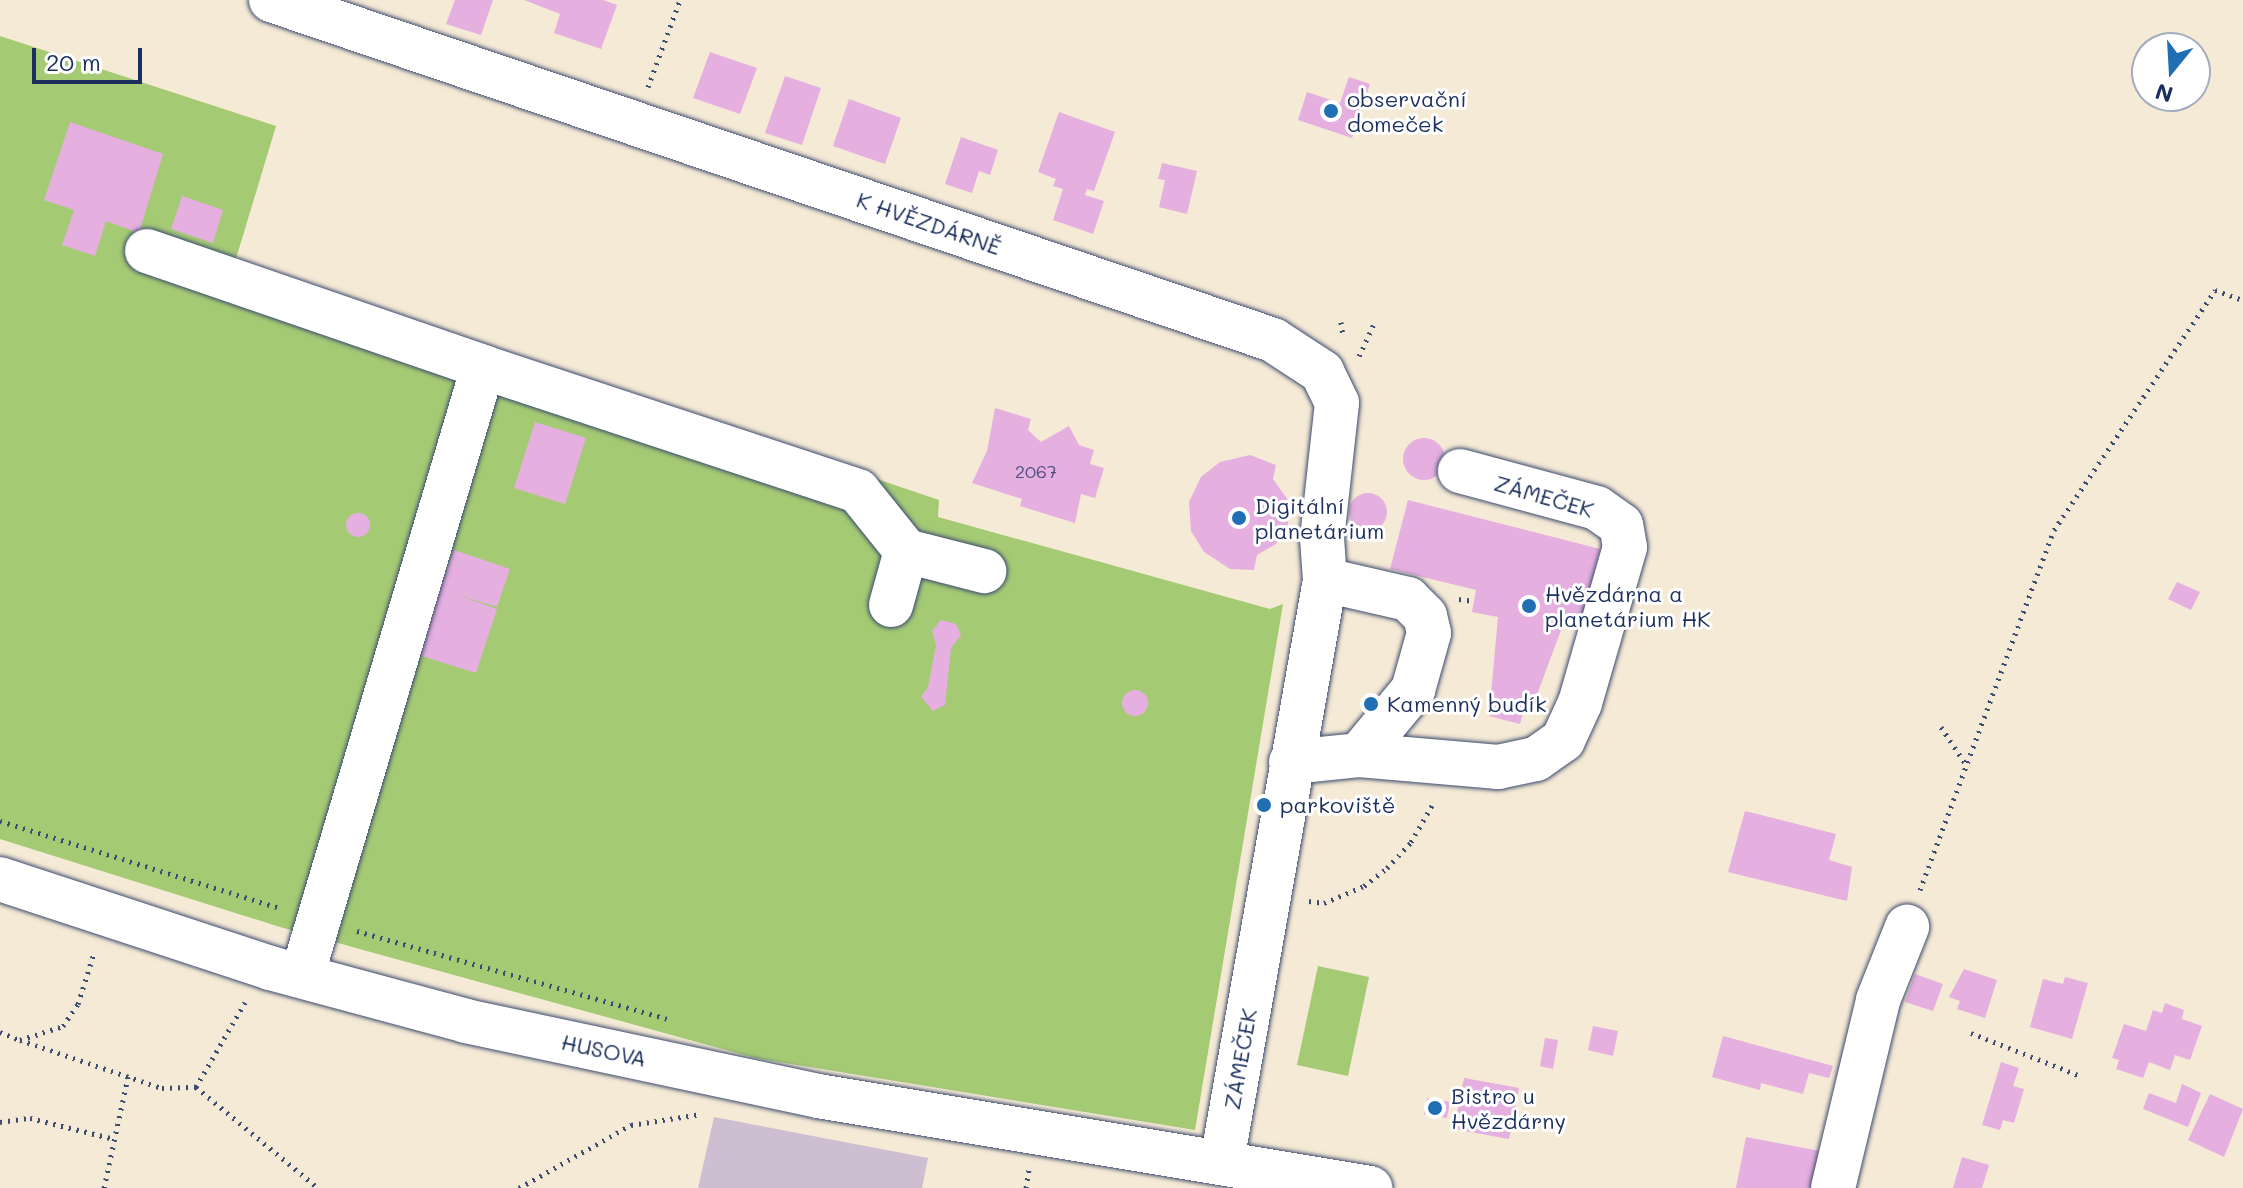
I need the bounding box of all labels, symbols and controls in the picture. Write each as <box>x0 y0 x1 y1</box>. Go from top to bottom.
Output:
scale bar <box>36 32 146 82</box>
north arrow <box>2131 32 2211 112</box>
text: 20 m <box>46 46 101 77</box>
text: N <box>2152 77 2176 110</box>
place label: observační domeček <box>1347 85 1467 136</box>
marker: observační domeček <box>1322 102 1340 120</box>
street label: K HVĚZDÁRNĚ <box>853 186 1005 260</box>
house number: 2067 <box>1015 460 1057 482</box>
street label: ZÁMEČEK <box>1491 469 1597 523</box>
place label: Digitální planetárium <box>1255 492 1384 544</box>
marker: Digitální planetárium <box>1230 509 1248 527</box>
place label: Hvězdárna a planetárium HK <box>1545 580 1710 632</box>
marker: Hvězdárna a planetárium HK <box>1520 597 1538 615</box>
place label: Kamenný budík <box>1387 691 1547 717</box>
marker: Kamenný budík <box>1362 695 1380 713</box>
place label: parkoviště <box>1280 792 1395 818</box>
marker: parkoviště <box>1255 796 1273 814</box>
street label: ZÁMEČEK <box>1218 1007 1262 1111</box>
street label: HUSOVA <box>559 1028 649 1072</box>
place label: Bistro u Hvězdárny <box>1451 1082 1566 1134</box>
marker: Bistro u Hvězdárny <box>1426 1099 1444 1117</box>

